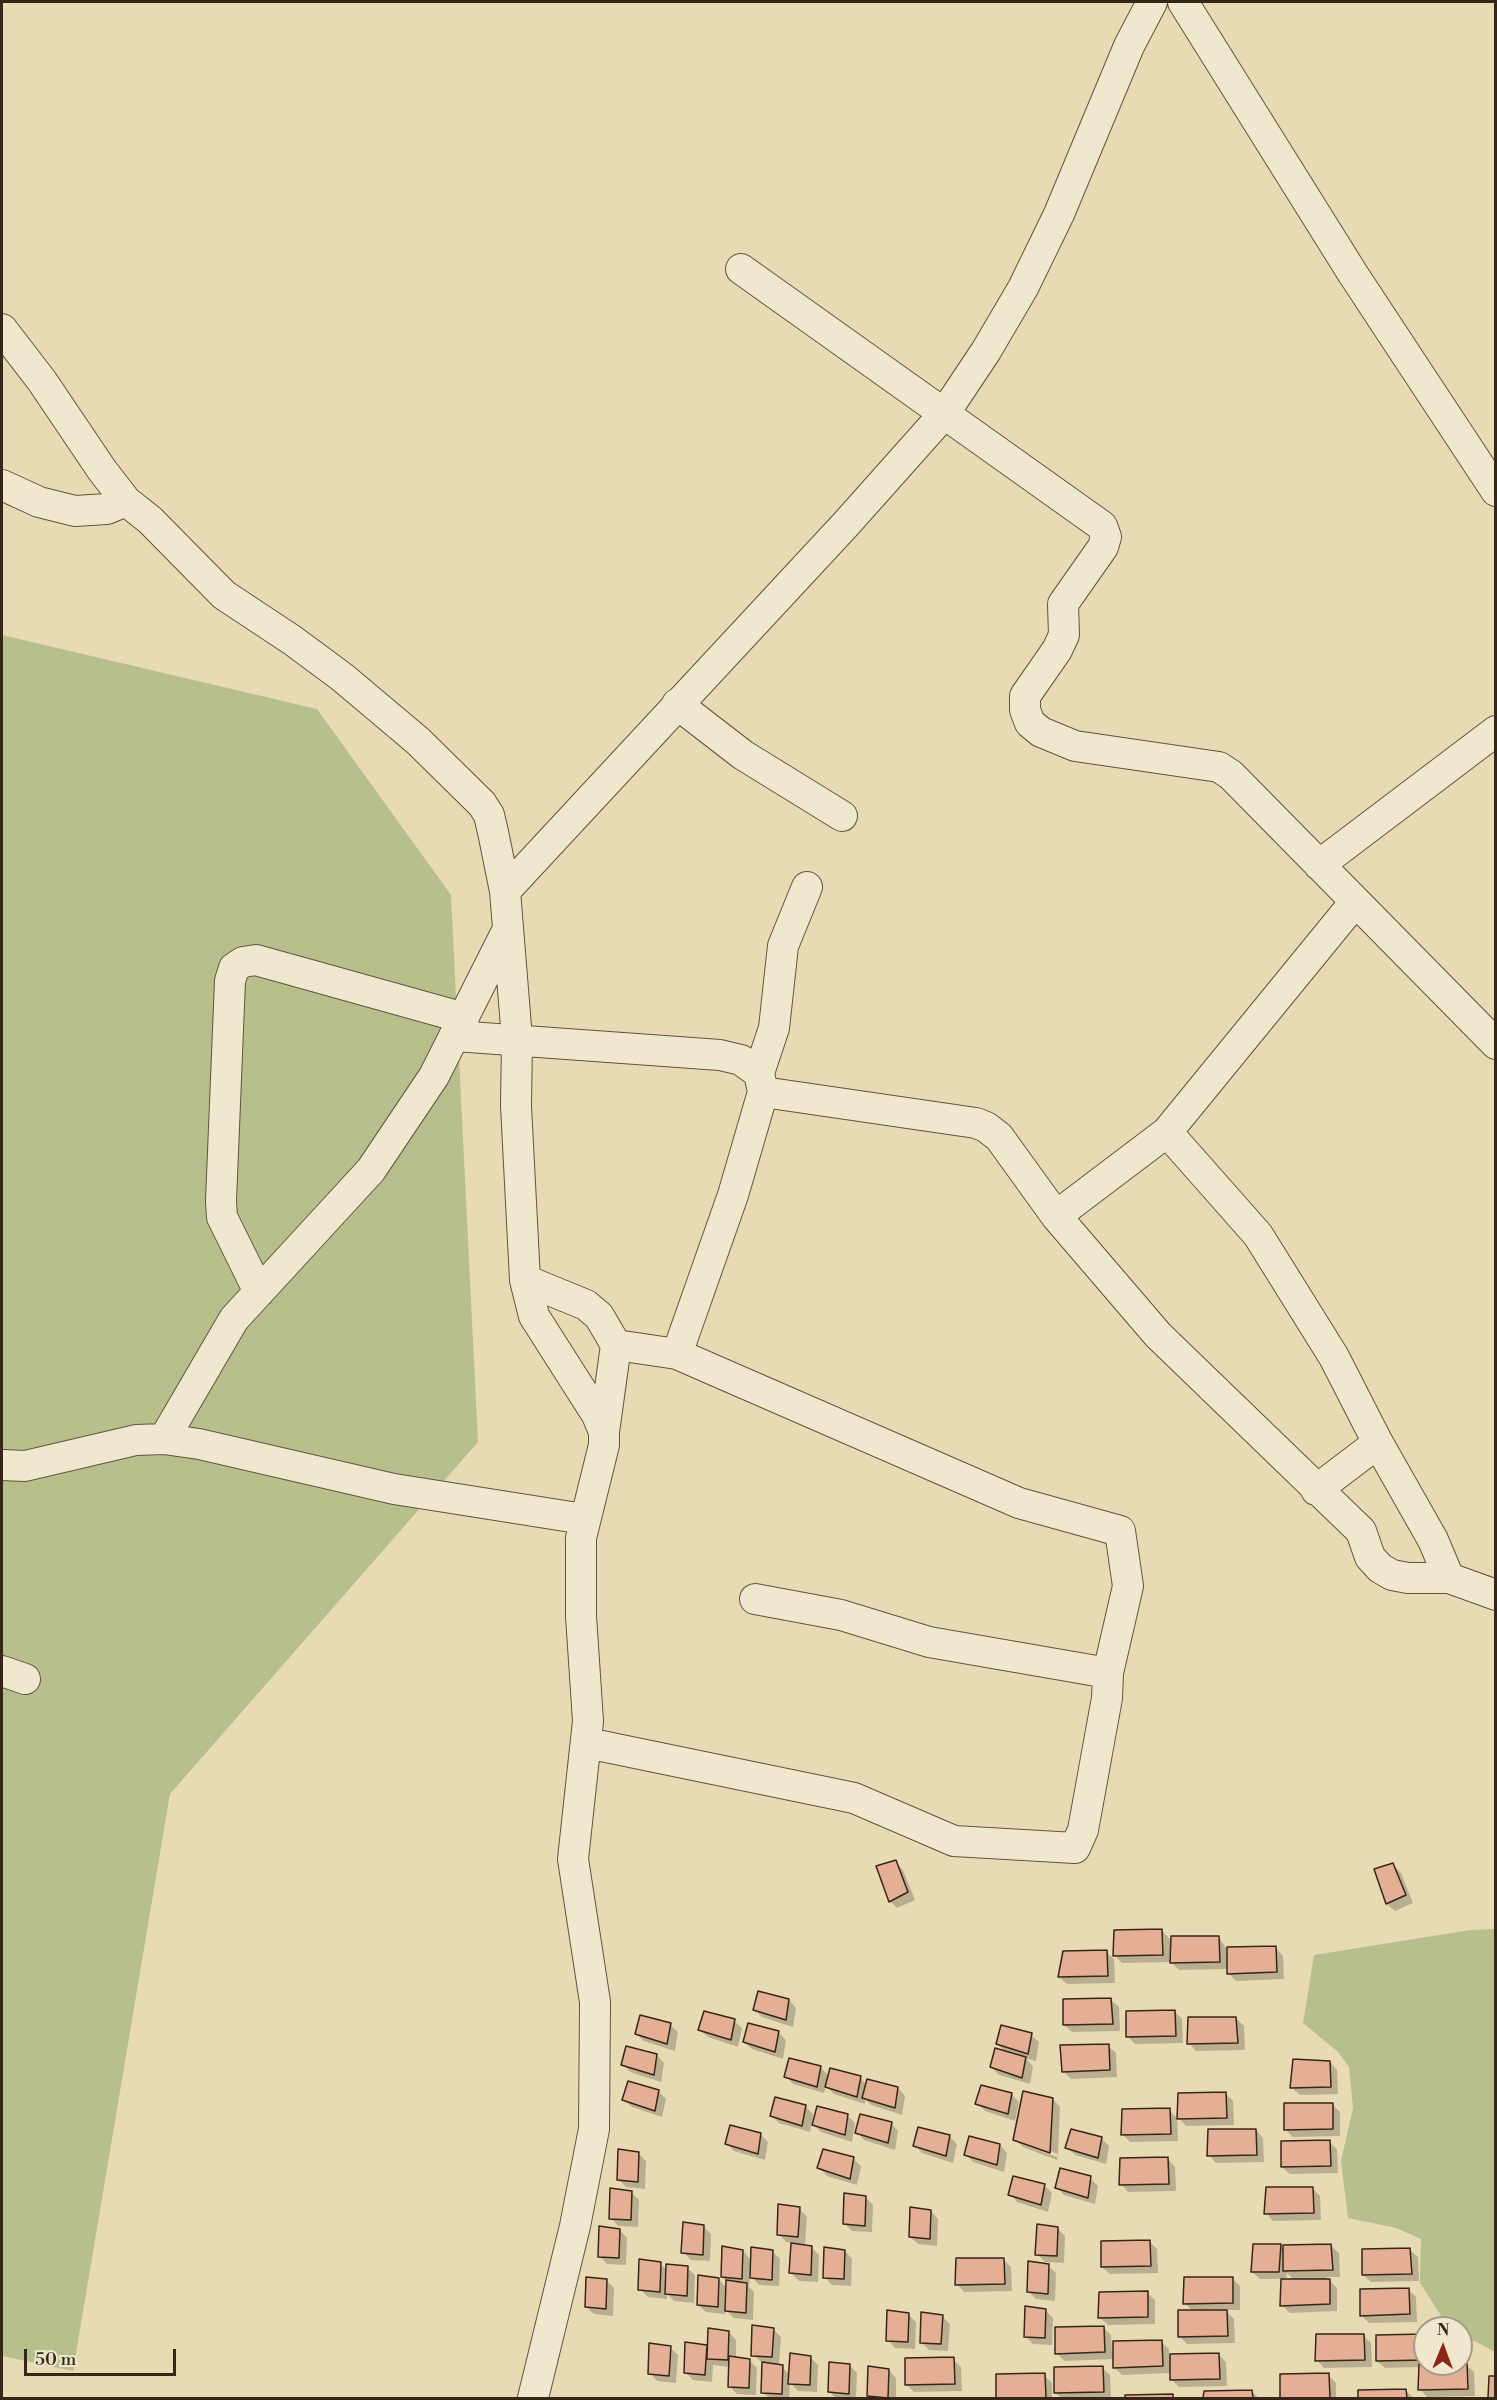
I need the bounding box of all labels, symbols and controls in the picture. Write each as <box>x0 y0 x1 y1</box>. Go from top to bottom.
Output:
north arrow <box>1413 2316 1473 2376</box>
text: N <box>1437 2320 1450 2340</box>
scale bar <box>27 2337 178 2375</box>
text: 50 m <box>35 2348 76 2371</box>

